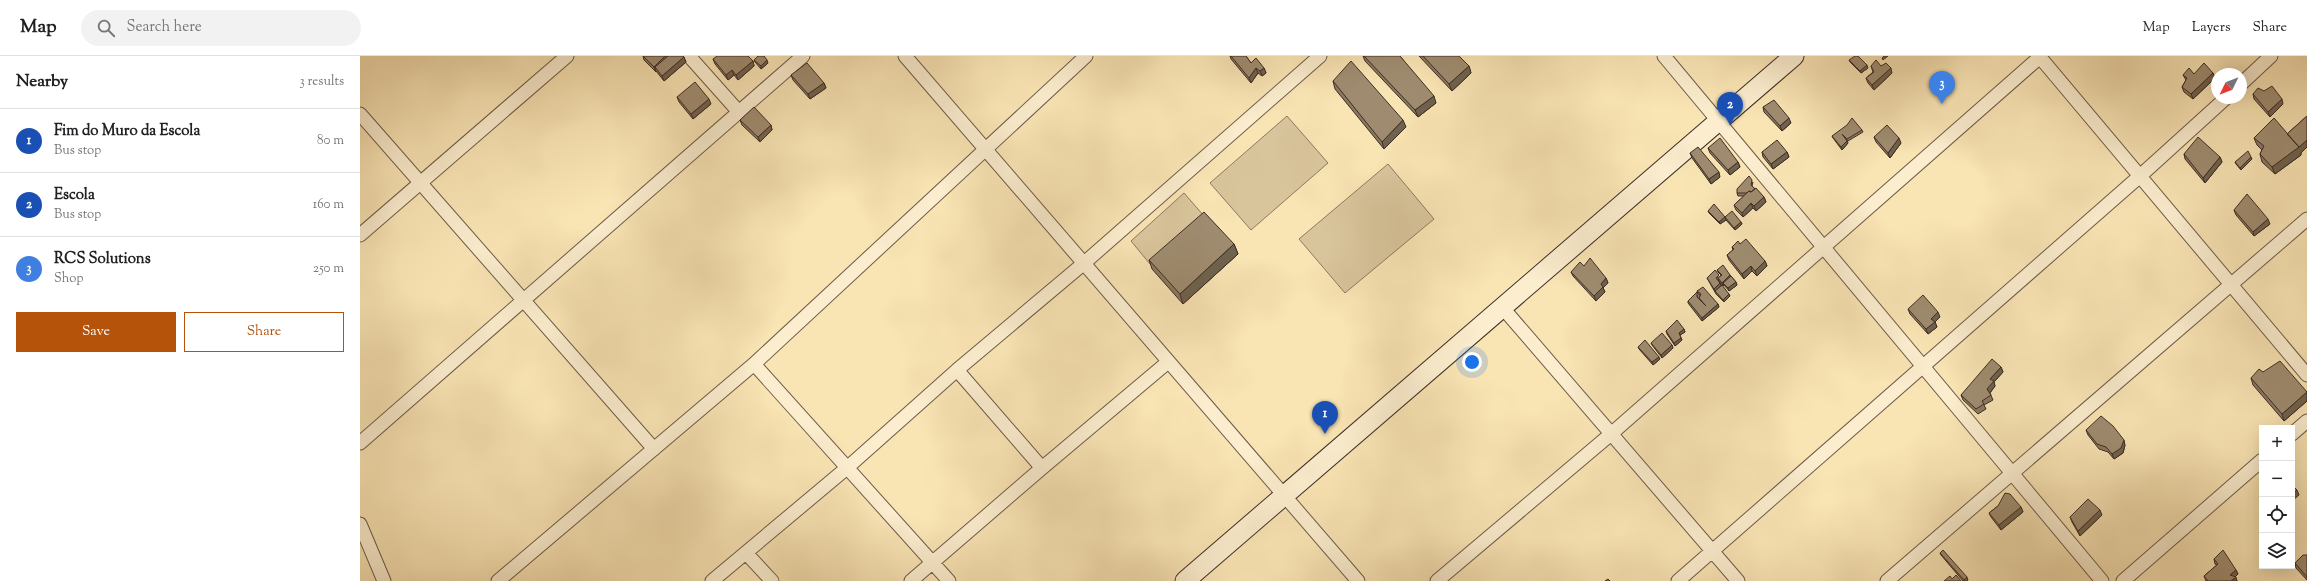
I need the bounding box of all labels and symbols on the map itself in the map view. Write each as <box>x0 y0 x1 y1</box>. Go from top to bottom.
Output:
north arrow <box>2211 68 2247 104</box>
pin: 3 <box>1929 71 1955 104</box>
pin: 2 <box>1717 92 1743 125</box>
your location <box>1462 352 1482 372</box>
pin: 1 <box>1312 401 1338 434</box>

